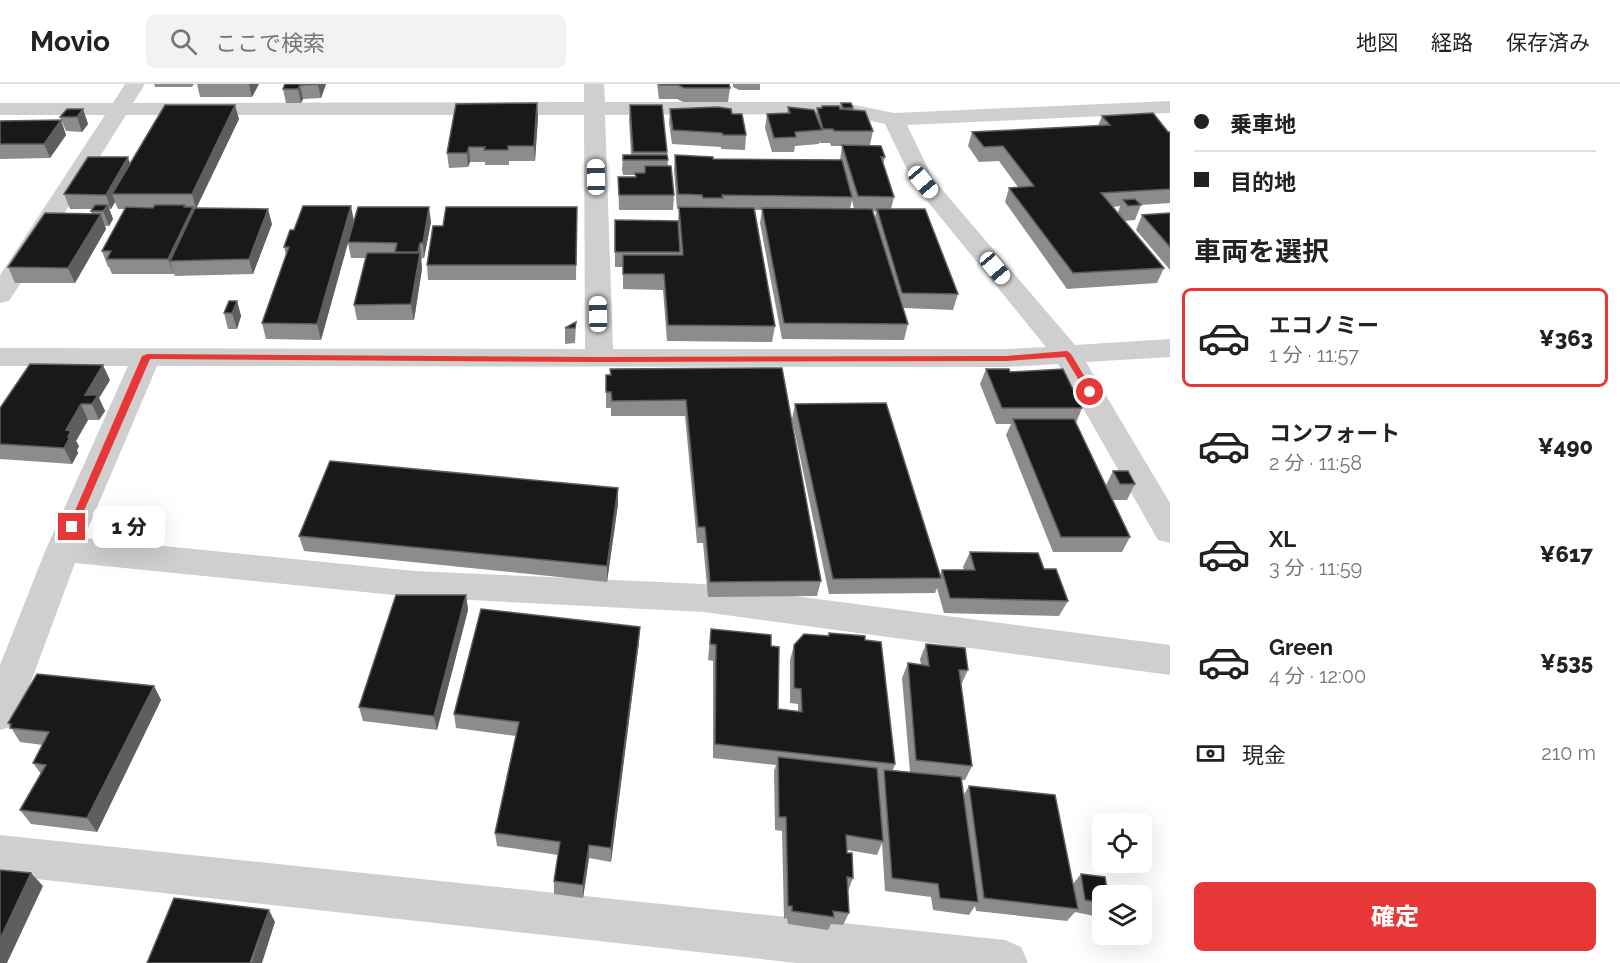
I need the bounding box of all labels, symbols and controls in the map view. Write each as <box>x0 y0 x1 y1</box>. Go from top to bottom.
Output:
search box <box>146 14 566 68</box>
text: Movio <box>30 25 110 58</box>
icon: search <box>167 25 200 58</box>
text: ここで検索 <box>215 30 325 56</box>
text: 地図 <box>1356 30 1398 55</box>
text: 経路 <box>1431 30 1473 55</box>
text: 保存済み <box>1506 30 1590 55</box>
text: 乗車地 <box>1230 111 1296 137</box>
car <box>587 159 605 195</box>
car <box>905 162 941 202</box>
text: 目的地 <box>1230 169 1296 195</box>
text: 車両を選択 <box>1194 236 1329 267</box>
car <box>977 248 1013 288</box>
car <box>589 296 607 332</box>
icon: car <box>1197 311 1251 365</box>
text: エコノミー <box>1269 312 1379 338</box>
text: ¥363 <box>1539 325 1593 351</box>
text: 1 分 · 11:57 <box>1269 343 1359 367</box>
route start <box>1076 378 1103 405</box>
icon: car <box>1197 419 1251 473</box>
text: コンフォート <box>1269 420 1400 446</box>
text: ¥490 <box>1538 433 1593 459</box>
text: 2 分 · 11:58 <box>1269 451 1362 475</box>
callout: 1 分 <box>93 506 165 548</box>
route end <box>58 513 85 540</box>
text: 1 分 <box>111 515 147 539</box>
text: XL <box>1269 526 1296 552</box>
icon: car <box>1197 527 1251 581</box>
text: ¥617 <box>1540 541 1593 567</box>
text: 3 分 · 11:59 <box>1269 556 1362 580</box>
text: Green <box>1269 634 1333 660</box>
icon: car <box>1197 635 1251 689</box>
text: ¥535 <box>1540 649 1593 675</box>
text: 4 分 · 12:00 <box>1269 664 1366 688</box>
icon: cash <box>1194 737 1227 770</box>
text: 210 m <box>1541 741 1596 765</box>
text: 現金 <box>1242 742 1286 768</box>
map controls <box>1092 813 1152 945</box>
button: locate <box>1092 813 1152 873</box>
button: 確定 <box>1194 882 1596 951</box>
button: layers <box>1092 885 1152 945</box>

